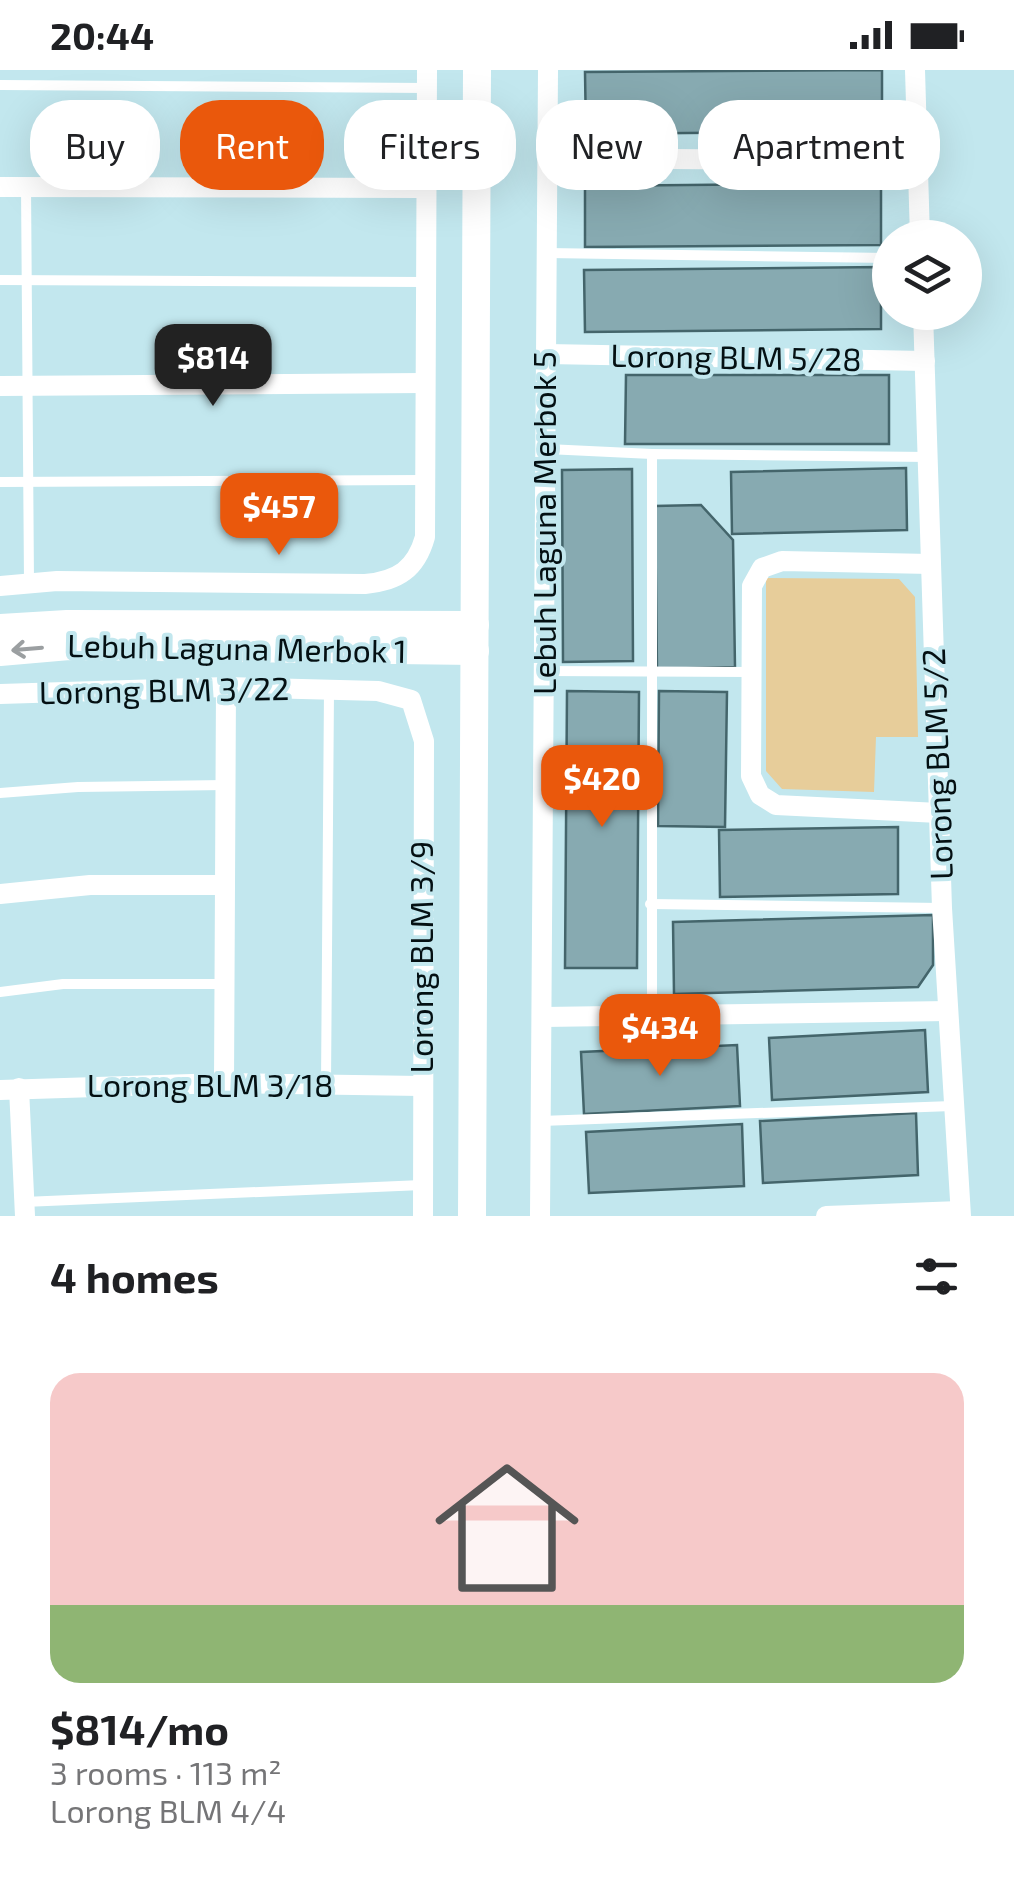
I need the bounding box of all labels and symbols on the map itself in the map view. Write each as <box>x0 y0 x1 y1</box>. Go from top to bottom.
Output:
pin: $814 <box>154 324 272 409</box>
street label: Lorong BLM 5/28 <box>610 335 862 377</box>
street label: Lebuh Laguna Merbok 5 <box>524 351 562 695</box>
pin: $457 <box>220 473 338 558</box>
street label: Lebuh Laguna Merbok 1 <box>67 625 407 669</box>
one-way arrow <box>12 639 44 658</box>
street label: Lorong BLM 5/2 <box>913 648 959 881</box>
street label: Lorong BLM 3/22 <box>38 668 290 710</box>
pin: $420 <box>543 745 661 830</box>
street label: Lorong BLM 3/9 <box>401 841 439 1073</box>
pin: $434 <box>601 994 719 1079</box>
street label: Lorong BLM 3/18 <box>87 1065 333 1103</box>

